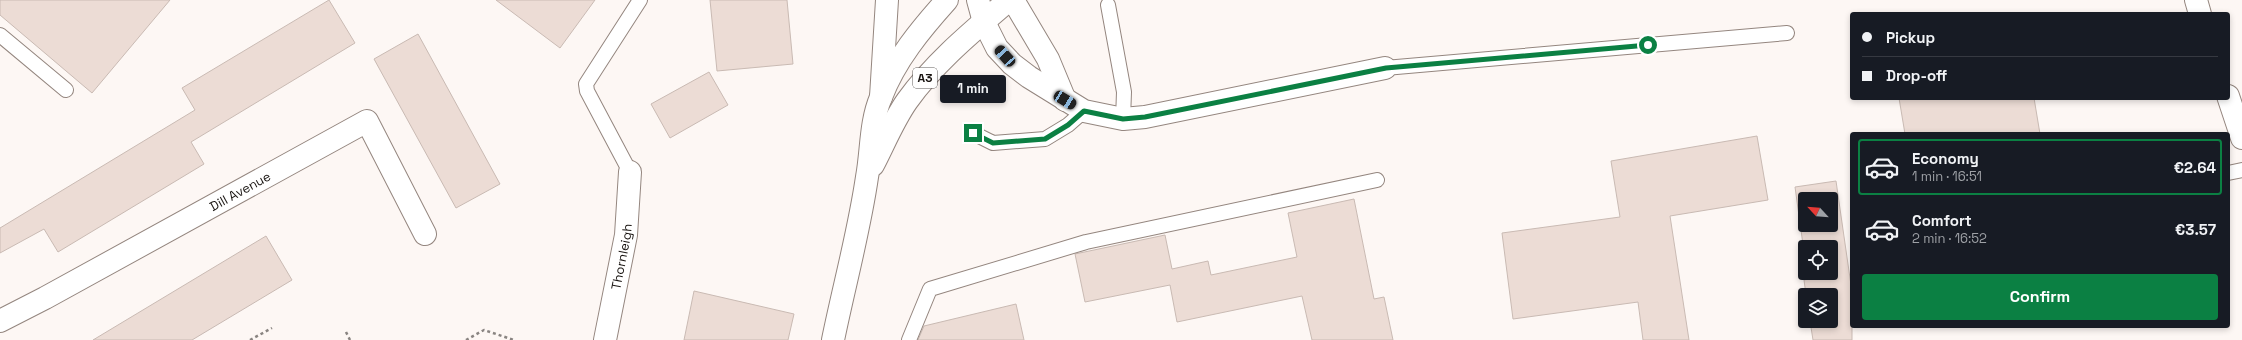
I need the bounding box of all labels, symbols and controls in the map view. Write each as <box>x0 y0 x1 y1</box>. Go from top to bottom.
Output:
text: Pickup <box>1886 28 1935 47</box>
route start <box>1639 36 1657 54</box>
car <box>993 43 1017 69</box>
text: Drop-off <box>1886 66 1947 85</box>
road number: A3 <box>913 68 937 88</box>
callout: 1 min <box>940 75 1006 103</box>
text: 1 min <box>957 80 989 97</box>
car <box>1052 89 1078 111</box>
route end <box>964 124 982 142</box>
icon: car <box>1864 149 1900 185</box>
text: Economy <box>1912 149 1979 168</box>
text: €2.64 <box>2174 158 2216 177</box>
street label: Dill Avenue <box>207 168 274 215</box>
text: 1 min · 16:51 <box>1912 168 1982 185</box>
north arrow <box>1798 192 1838 232</box>
map controls <box>1798 192 1838 328</box>
icon: car <box>1864 211 1900 247</box>
text: Comfort <box>1912 211 1972 230</box>
text: €3.57 <box>2175 220 2216 239</box>
street label: Thornleigh <box>607 223 636 291</box>
text: 2 min · 16:52 <box>1912 230 1987 247</box>
button: locate <box>1798 240 1838 280</box>
button: Confirm <box>1862 274 2218 320</box>
button: layers <box>1798 288 1838 328</box>

